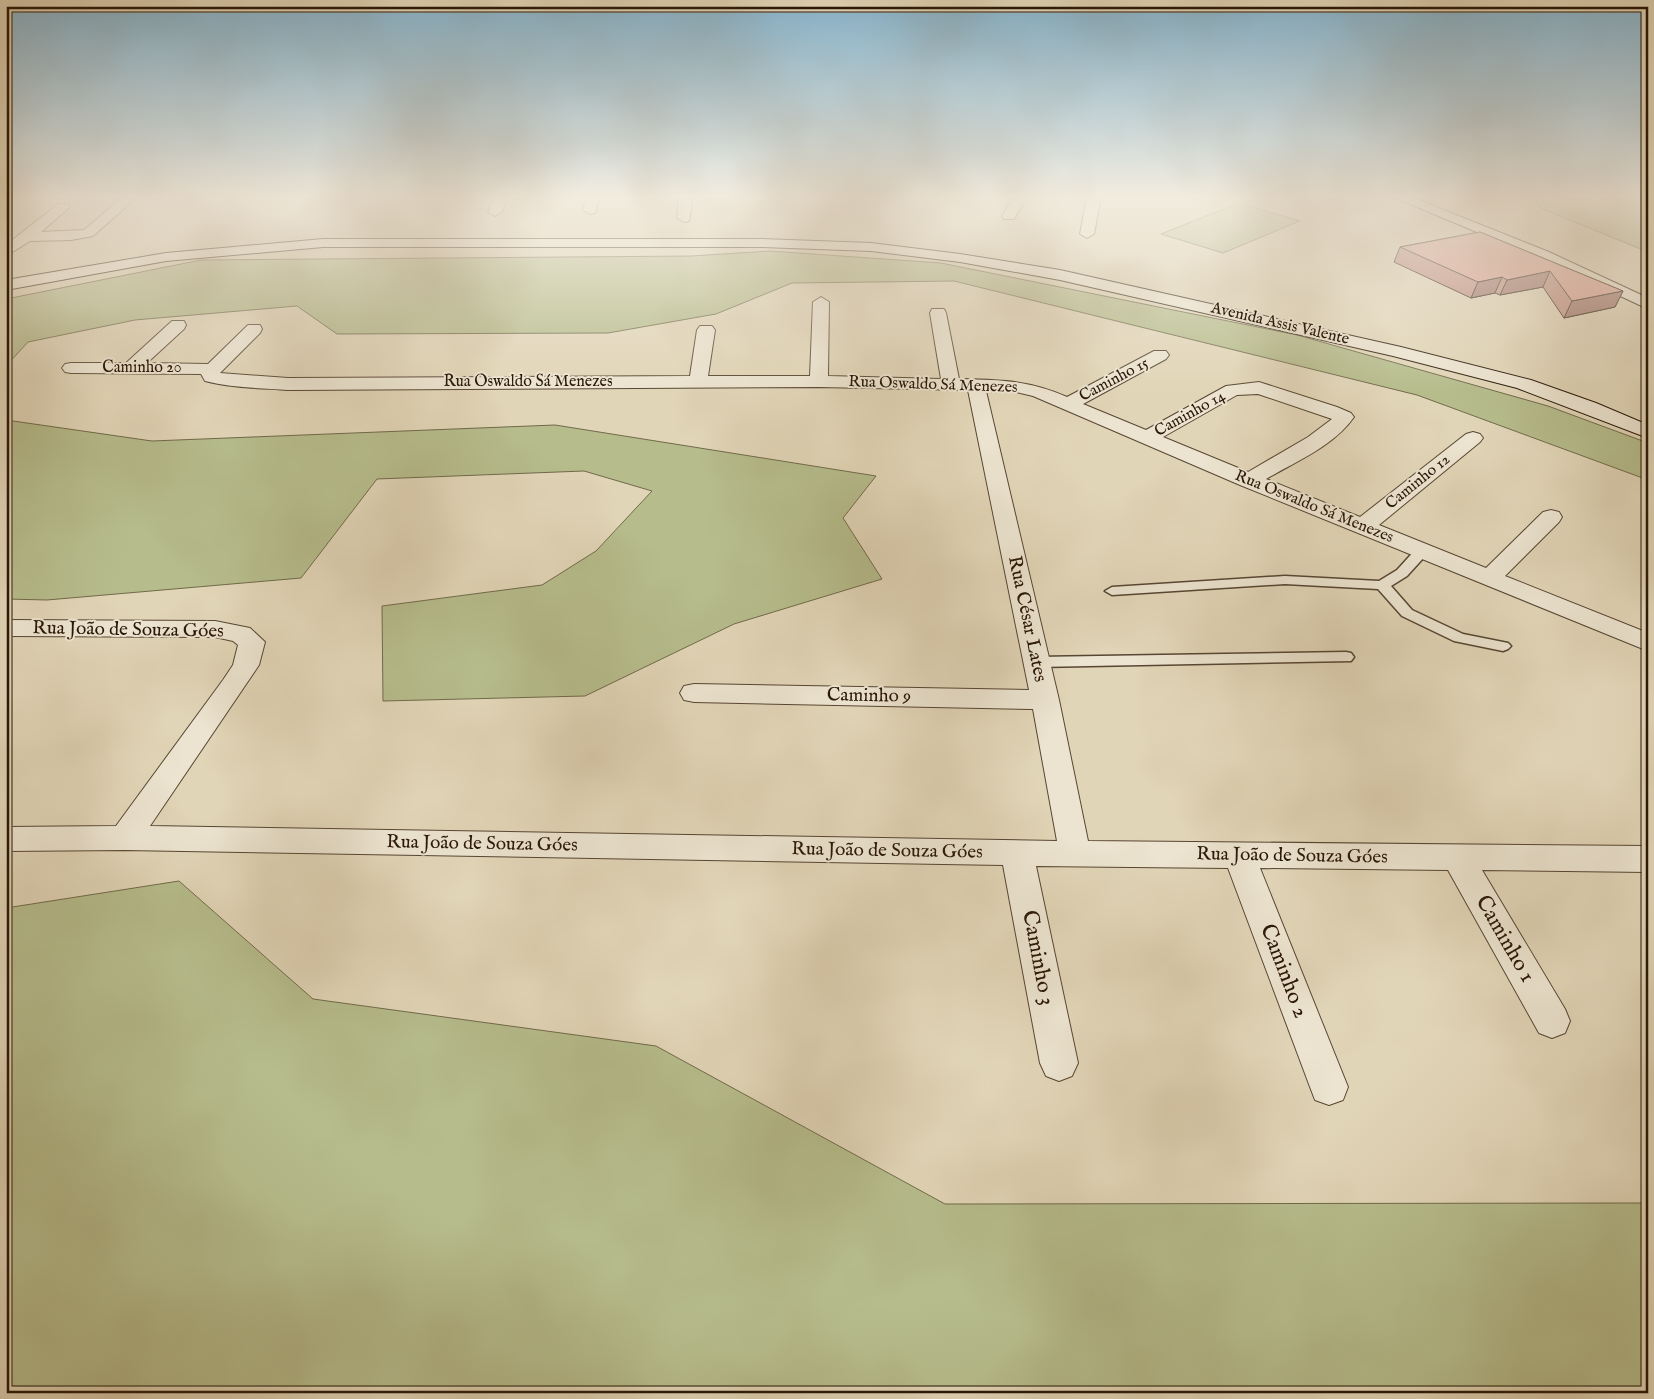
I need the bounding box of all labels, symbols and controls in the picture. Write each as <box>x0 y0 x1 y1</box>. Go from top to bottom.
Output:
street label: Avenida Assis Valente <box>1208 298 1351 350</box>
street label: Caminho 15 <box>1076 353 1152 407</box>
street label: Caminho 20 <box>102 358 182 378</box>
street label: Rua Oswaldo Sá Menezes <box>443 372 613 392</box>
street label: Rua Oswaldo Sá Menezes <box>848 372 1018 398</box>
street label: Caminho 14 <box>1151 386 1229 442</box>
street label: Caminho 12 <box>1382 450 1454 514</box>
street label: Rua Oswaldo Sá Menezes <box>1232 466 1397 548</box>
street label: Rua César Lates <box>1002 554 1052 684</box>
street label: Rua João de Souza Góes <box>32 616 224 644</box>
street label: Caminho 9 <box>827 683 911 709</box>
street label: Rua João de Souza Góes <box>386 830 578 858</box>
street label: Rua João de Souza Góes <box>791 837 983 865</box>
street label: Rua João de Souza Góes <box>1196 842 1388 870</box>
street label: Caminho 1 <box>1469 890 1541 988</box>
street label: Caminho 3 <box>1015 908 1061 1008</box>
street label: Caminho 2 <box>1253 920 1315 1022</box>

